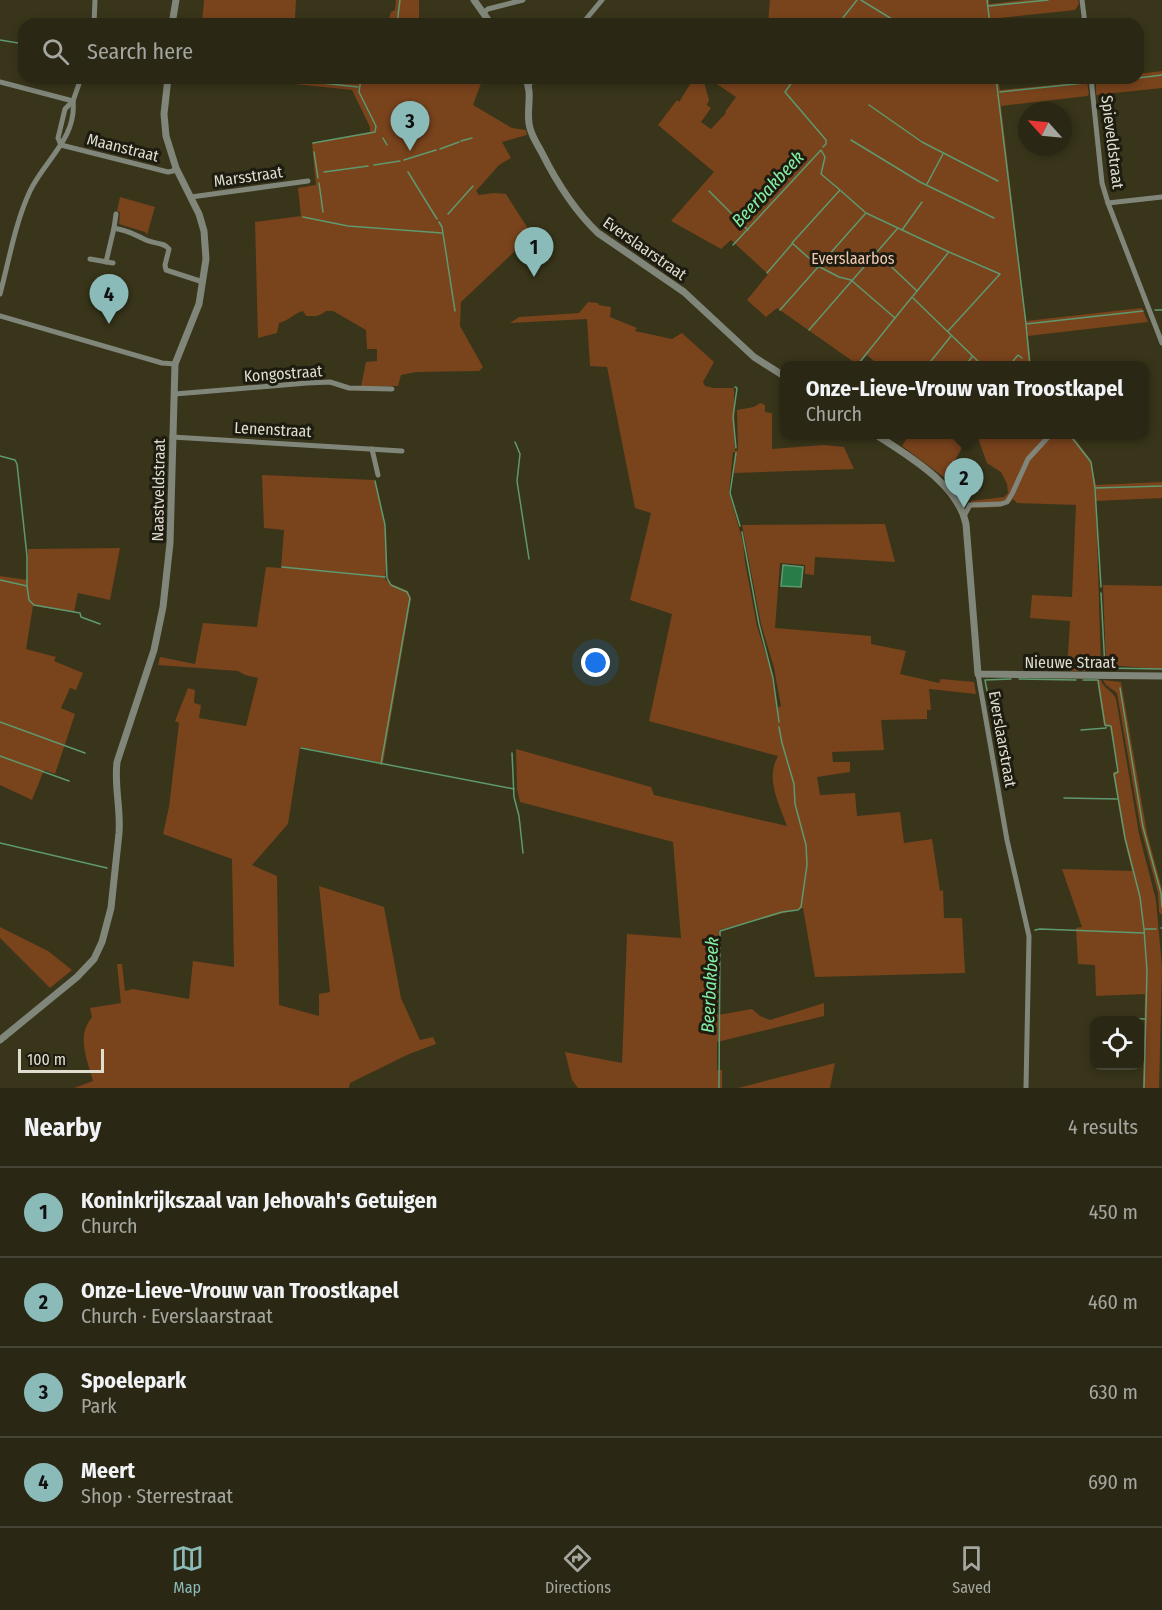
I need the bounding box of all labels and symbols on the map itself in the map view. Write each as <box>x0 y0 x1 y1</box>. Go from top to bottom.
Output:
street label: Spieveldstraat <box>1097 94 1128 191</box>
pin: 3 <box>390 102 430 151</box>
north arrow <box>1018 102 1072 156</box>
street label: Maanstraat <box>85 129 162 166</box>
water label: Beerbakbeek <box>727 146 809 232</box>
street label: Marsstraat <box>212 162 284 191</box>
street label: Everslaarstraat <box>599 213 691 285</box>
pin: 1 <box>514 228 554 277</box>
park label: Everslaarbos <box>811 249 895 268</box>
pin: 4 <box>90 274 128 324</box>
street label: Kongostraat <box>243 361 324 386</box>
street label: Lenenstraat <box>234 418 313 441</box>
street label: Naastveldstraat <box>148 438 169 542</box>
pin: 2 <box>944 458 984 508</box>
your location <box>581 648 610 677</box>
street label: Nieuwe Straat <box>1024 653 1116 672</box>
street label: Everslaarstraat <box>985 689 1020 789</box>
water label: Beerbakbeek <box>696 936 724 1034</box>
scale bar <box>18 1046 104 1074</box>

